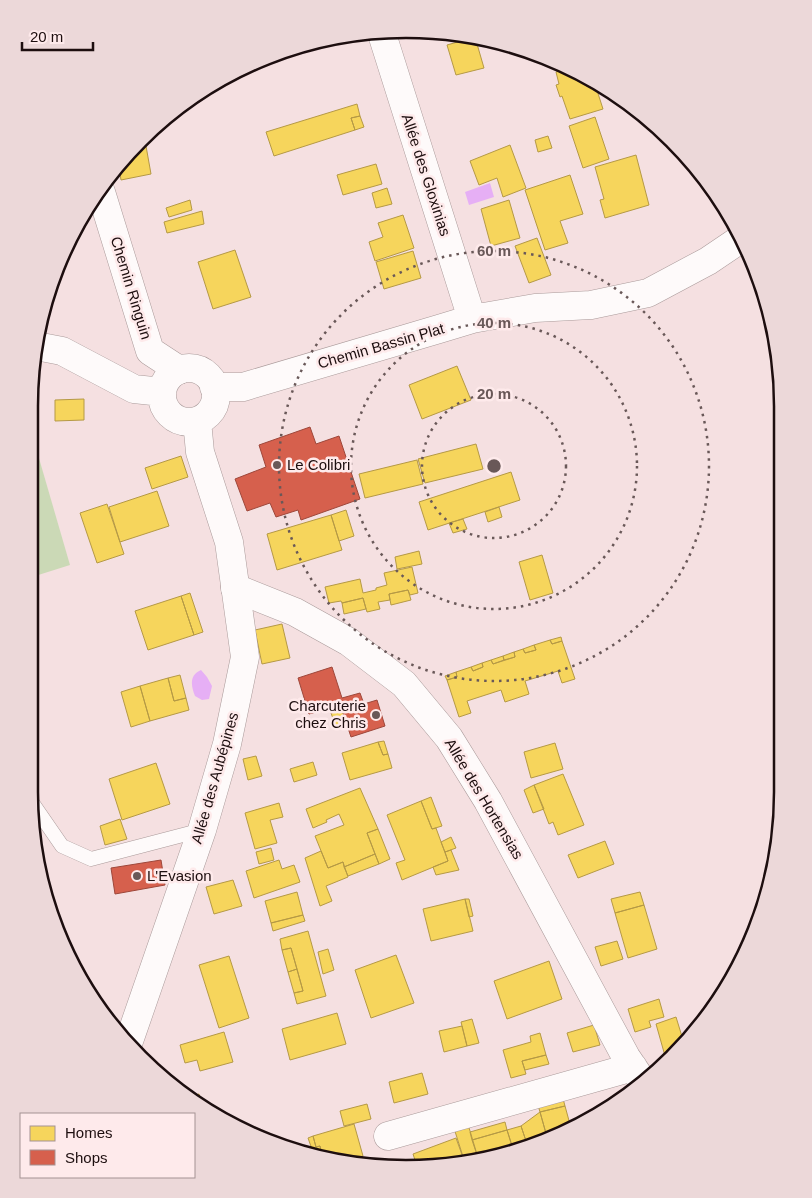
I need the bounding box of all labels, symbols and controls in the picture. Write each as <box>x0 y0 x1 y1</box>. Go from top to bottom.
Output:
scale bar <box>22 20 94 52</box>
text: 20 m <box>30 28 63 45</box>
street label: Allée des Gloxinias <box>399 112 454 238</box>
street label: Chemin Ringuin <box>108 234 155 341</box>
text: 60 m <box>477 242 511 259</box>
text: 40 m <box>477 314 511 331</box>
street label: Chemin Bassin Plat <box>316 319 447 372</box>
text: 20 m <box>477 385 511 402</box>
place label: Le Colibri <box>287 456 350 473</box>
centre of rings <box>485 457 503 475</box>
marker: Le Colibri <box>271 459 283 471</box>
place label: Charcuterie chez Chris <box>288 697 366 731</box>
marker: Charcuterie chez Chris <box>370 709 382 721</box>
street label: Allée des Aubépines <box>188 710 241 846</box>
street label: Allée des Hortensias <box>442 735 527 862</box>
place label: L'Evasion <box>147 867 212 884</box>
marker: L'Evasion <box>131 870 143 882</box>
legend <box>20 1113 195 1178</box>
text: Homes <box>65 1124 113 1141</box>
text: Shops <box>65 1149 108 1166</box>

